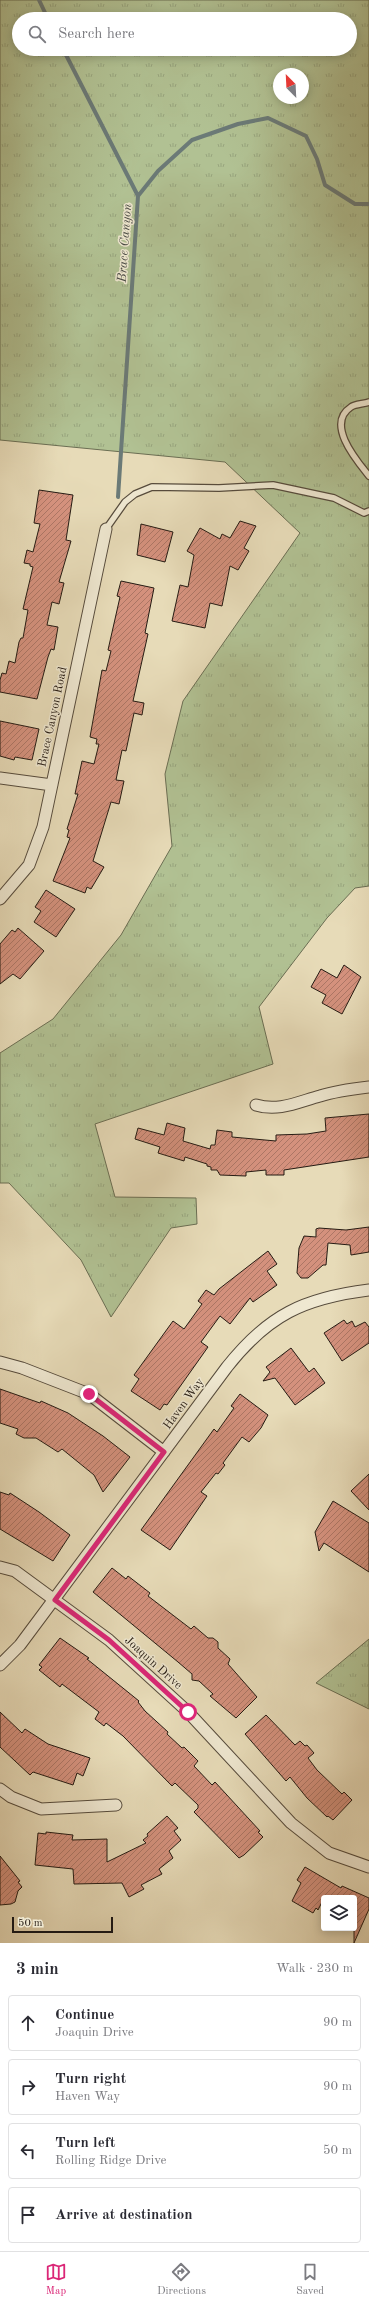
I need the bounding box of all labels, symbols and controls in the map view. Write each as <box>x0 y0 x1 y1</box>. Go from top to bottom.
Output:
search box <box>12 12 357 56</box>
icon: search <box>26 23 48 45</box>
text: Search here <box>58 27 135 42</box>
north arrow <box>273 68 309 104</box>
water label: Brace Canyon <box>116 202 134 284</box>
street label: Brace Canyon Road <box>37 666 69 768</box>
street label: Haven Way <box>161 1376 207 1432</box>
route end <box>80 1385 98 1403</box>
street label: Joaquin Drive <box>122 1634 184 1692</box>
route start <box>179 1703 197 1721</box>
map controls <box>321 1895 357 1931</box>
button: layers <box>321 1895 357 1931</box>
scale bar <box>12 1915 113 1934</box>
text: 50 m <box>18 1918 43 1929</box>
text: 3 min <box>16 1961 59 1978</box>
text: Walk · 230 m <box>276 1962 353 1975</box>
text: Continue <box>55 2008 114 2023</box>
icon: ahead <box>17 2012 39 2034</box>
text: 90 m <box>323 2016 352 2029</box>
text: Joaquin Drive <box>55 2026 134 2039</box>
text: Turn right <box>55 2072 126 2087</box>
icon: right <box>17 2076 39 2098</box>
text: 90 m <box>323 2080 352 2093</box>
text: Haven Way <box>55 2090 120 2103</box>
text: Turn left <box>55 2136 115 2151</box>
icon: left <box>17 2140 39 2162</box>
text: 50 m <box>323 2144 352 2157</box>
text: Rolling Ridge Drive <box>55 2154 166 2167</box>
icon: arrive <box>17 2204 39 2226</box>
text: Arrive at destination <box>55 2208 193 2223</box>
tab: Map <box>45 2261 67 2299</box>
tab: Directions <box>157 2261 206 2299</box>
tab: Saved <box>296 2261 324 2299</box>

